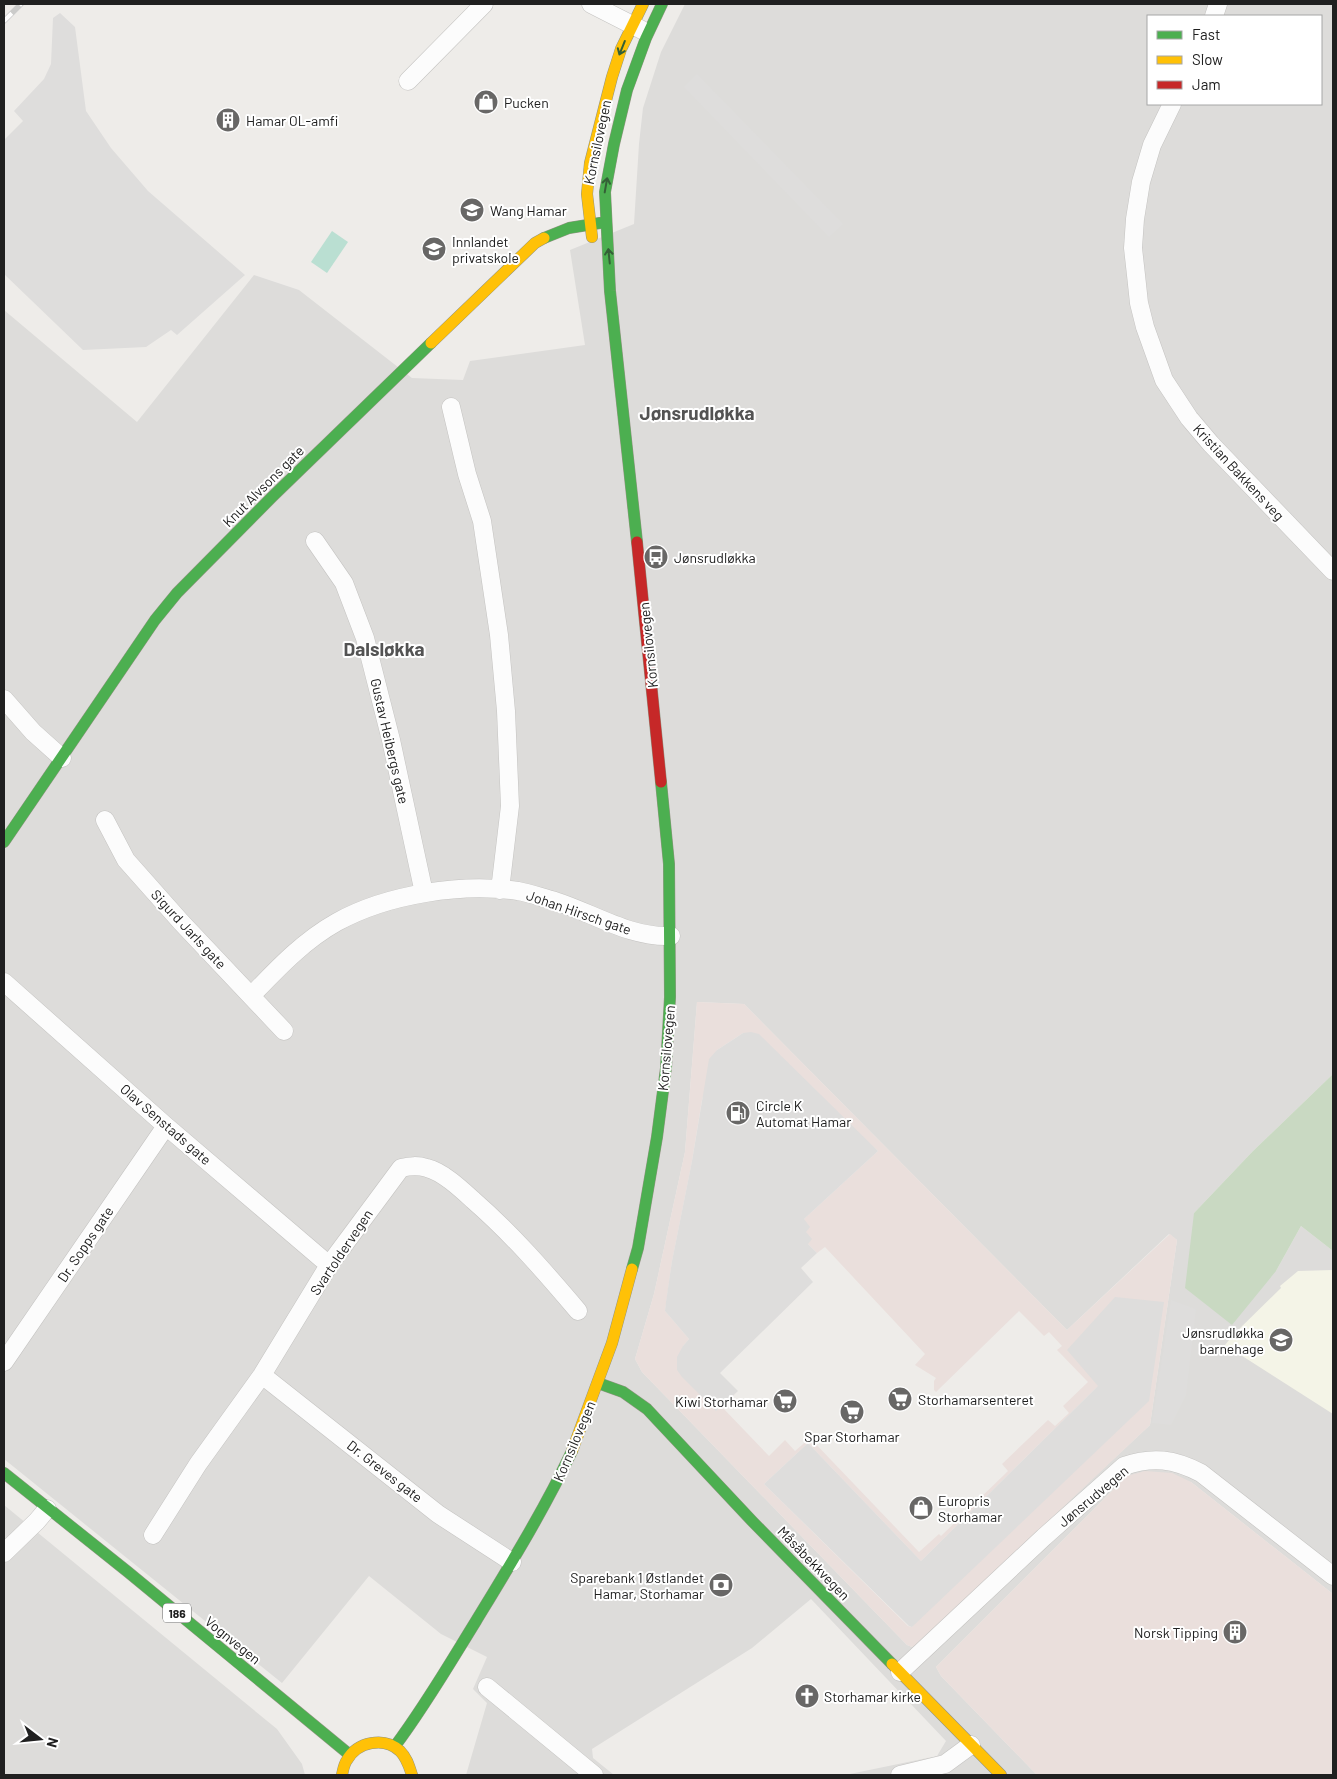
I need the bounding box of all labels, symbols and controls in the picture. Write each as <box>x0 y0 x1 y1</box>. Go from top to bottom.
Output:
legend <box>1147 15 1322 105</box>
text: Fast <box>1192 25 1220 43</box>
one-way arrow <box>617 40 626 55</box>
text: Slow <box>1192 50 1223 68</box>
text: Jam <box>1192 75 1221 93</box>
shop icon: Pucken <box>473 89 499 115</box>
place label: Pucken <box>504 94 549 111</box>
street label: Kornsilovegen <box>580 98 614 186</box>
building icon: Hamar OL-amfi <box>215 107 241 133</box>
place label: Hamar OL-amfi <box>246 112 338 129</box>
one-way arrow <box>602 177 612 193</box>
school or university icon: Wang Hamar <box>459 197 485 223</box>
place label: Wang Hamar <box>490 202 567 219</box>
place label: Innlandet privatskole <box>452 233 519 266</box>
school or university icon: Innlandet privatskole <box>421 236 447 262</box>
one-way arrow <box>604 249 614 265</box>
district label: Jønsrudløkka <box>640 401 754 424</box>
street label: Kristian Bakkens veg <box>1190 420 1288 524</box>
street label: Knut Alvsons gate <box>219 442 307 530</box>
bus stop icon: Jønsrudløkka <box>643 544 669 570</box>
place label: Jønsrudløkka <box>674 549 756 566</box>
street label: Kornsilovegen <box>635 601 661 689</box>
district label: Dalsløkka <box>344 637 424 660</box>
street label: Gustav Heibergs gate <box>367 677 413 805</box>
street label: Sigurd Jarls gate <box>148 886 230 972</box>
street label: Johan Hirsch gate <box>524 886 634 938</box>
street label: Kornsilovegen <box>654 1004 678 1092</box>
street label: Olav Senstads gate <box>117 1080 215 1168</box>
place label: Circle K Automat Hamar <box>756 1097 851 1130</box>
fuel station icon: Circle K Automat Hamar <box>725 1100 751 1126</box>
street label: Dr. Sopps gate <box>53 1203 117 1285</box>
street label: Svartoldervegen <box>306 1206 376 1298</box>
place label: Jønsrudløkka barnehage <box>1182 1324 1264 1357</box>
school or university icon: Jønsrudløkka barnehage <box>1268 1327 1294 1353</box>
supermarket icon: Storhamarsenteret <box>887 1386 913 1412</box>
supermarket icon: Kiwi Storhamar <box>772 1388 798 1414</box>
place label: Storhamarsenteret <box>918 1391 1034 1408</box>
place label: Kiwi Storhamar <box>675 1393 768 1410</box>
street label: Kornsilovegen <box>549 1398 599 1484</box>
supermarket icon: Spar Storhamar <box>839 1399 865 1425</box>
place label: Spar Storhamar <box>804 1428 900 1445</box>
street label: Dr. Greves gate <box>344 1436 426 1506</box>
street label: Jønsrudvegen <box>1054 1462 1132 1530</box>
place label: Europris Storhamar <box>938 1492 1002 1525</box>
shop icon: Europris Storhamar <box>908 1495 934 1521</box>
street label: Måsåbekkvegen <box>774 1522 854 1604</box>
place label: Sparebank 1 Østlandet Hamar, Storhamar <box>570 1569 704 1602</box>
bank icon: Sparebank 1 Østlandet Hamar, Storhamar <box>708 1572 734 1598</box>
road number: 186 <box>163 1604 191 1622</box>
street label: Vognvegen <box>202 1612 264 1668</box>
building icon: Norsk Tipping <box>1222 1619 1248 1645</box>
place label: Norsk Tipping <box>1134 1624 1218 1641</box>
church icon: Storhamar kirke <box>794 1683 820 1709</box>
place label: Storhamar kirke <box>824 1688 921 1705</box>
north arrow <box>15 1714 65 1764</box>
text: N <box>44 1736 62 1750</box>

